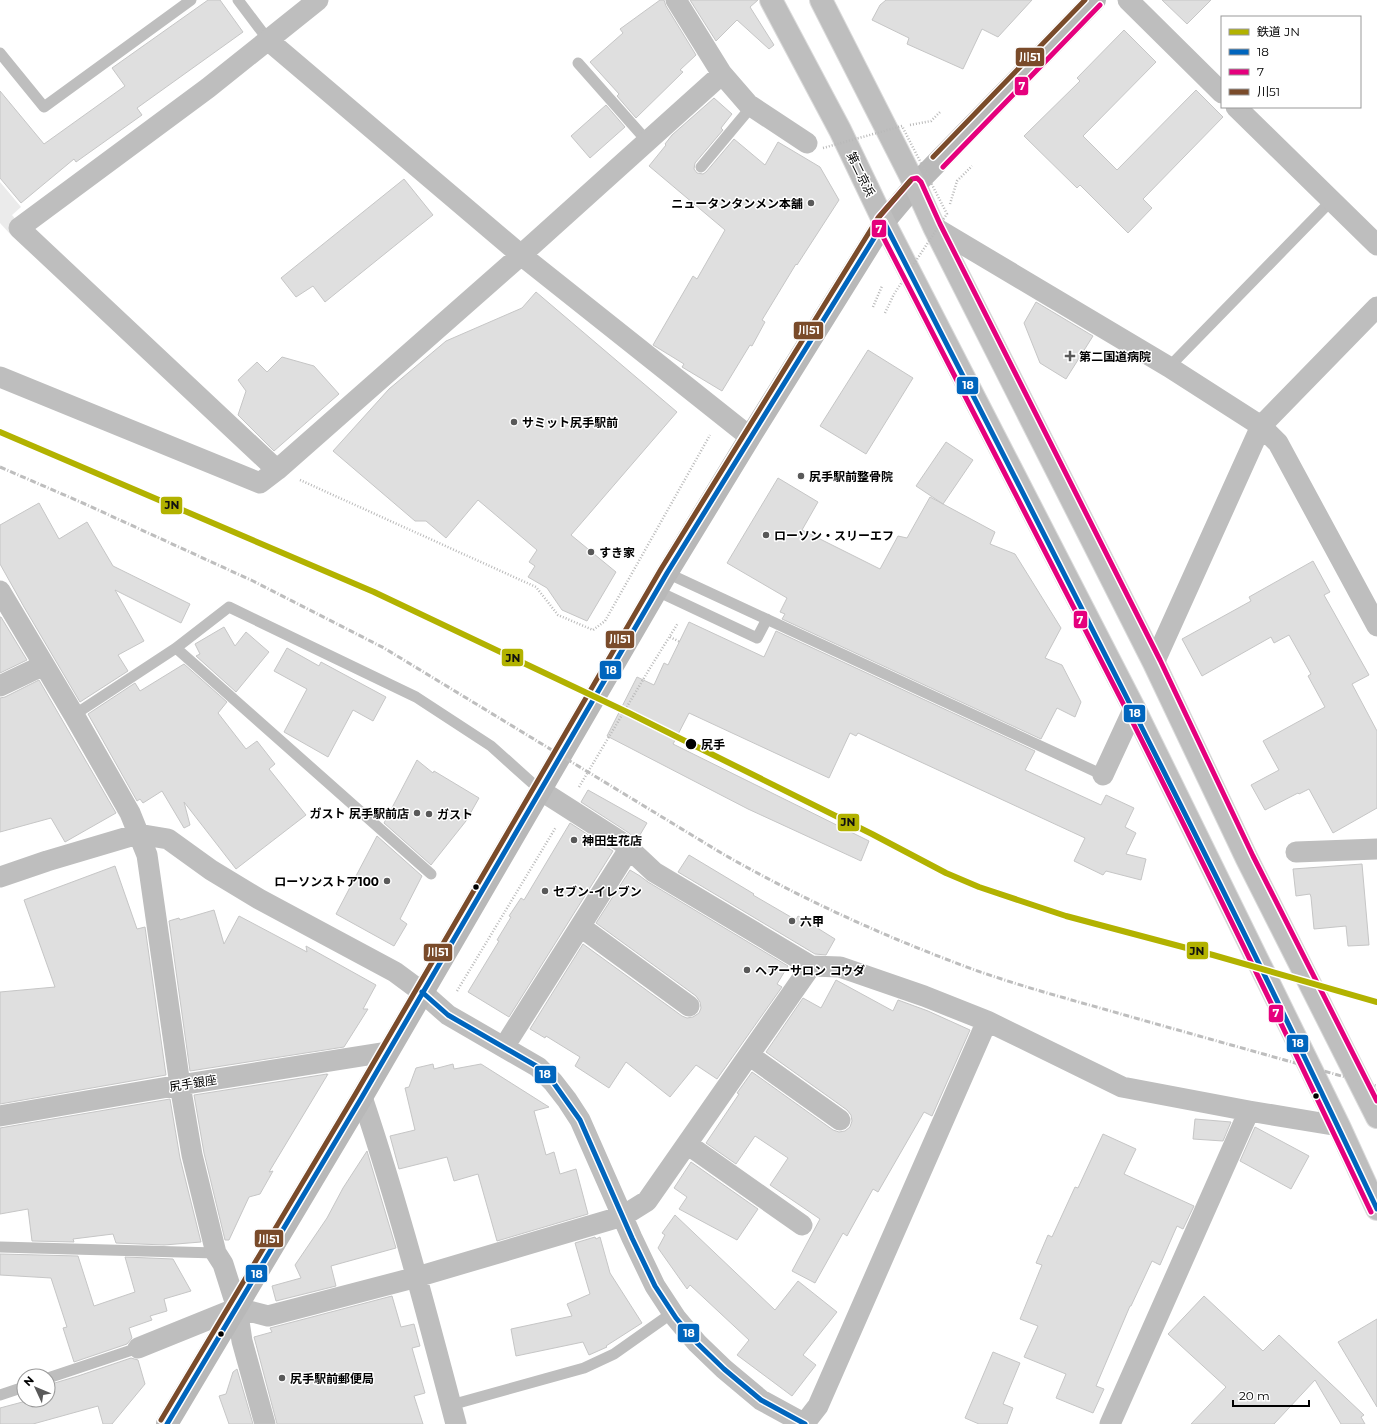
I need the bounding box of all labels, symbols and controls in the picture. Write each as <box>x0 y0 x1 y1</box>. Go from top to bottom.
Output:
legend <box>1221 16 1361 108</box>
text: 鉄道 JN <box>1257 24 1300 39</box>
text: 18 <box>1257 44 1269 59</box>
line badge: 川51 <box>1015 47 1045 67</box>
text: 川51 <box>1019 50 1041 64</box>
text: 7 <box>1257 64 1264 79</box>
line badge: 7 <box>1014 76 1029 96</box>
text: 7 <box>1019 79 1026 93</box>
text: 川51 <box>1257 84 1280 99</box>
street label: 第二京浜 <box>844 149 878 199</box>
place label: ニュータンタンメン本舗 <box>671 196 803 211</box>
marker: ニュータンタンメン本舗 <box>806 198 816 208</box>
line badge: 7 <box>871 219 887 238</box>
text: 7 <box>876 222 883 236</box>
line badge: 川51 <box>793 321 824 340</box>
text: 川51 <box>798 323 820 337</box>
place label: 第二国道病院 <box>1079 349 1151 364</box>
marker: 第二国道病院 <box>1064 350 1076 362</box>
line badge: 18 <box>956 376 979 395</box>
text: 18 <box>962 378 974 392</box>
place label: サミット尻手駅前 <box>522 415 618 430</box>
marker: サミット尻手駅前 <box>509 417 519 427</box>
place label: 尻手駅前整骨院 <box>809 469 893 484</box>
marker: 尻手駅前整骨院 <box>796 471 806 481</box>
line badge: JN <box>160 496 183 515</box>
text: JN <box>164 498 179 512</box>
place label: ローソン・スリーエフ <box>774 528 894 543</box>
marker: ローソン・スリーエフ <box>761 530 771 540</box>
place label: すき家 <box>599 545 635 560</box>
marker: すき家 <box>586 547 596 557</box>
line badge: 7 <box>1073 610 1088 629</box>
text: 7 <box>1077 613 1084 627</box>
line badge: 川51 <box>605 630 635 649</box>
text: 川51 <box>609 632 631 646</box>
line badge: JN <box>501 648 524 667</box>
text: JN <box>505 651 520 665</box>
line badge: 18 <box>599 660 622 680</box>
text: 18 <box>605 663 617 677</box>
line badge: 18 <box>1123 704 1146 723</box>
text: 18 <box>1129 706 1141 720</box>
marker: 尻手 <box>684 737 698 751</box>
place label: 尻手 <box>701 737 725 752</box>
place label: ガスト 尻手駅前店 <box>310 806 409 821</box>
place label: ガスト <box>437 807 473 822</box>
marker: ガスト 尻手駅前店 <box>412 808 422 818</box>
marker: ガスト <box>424 809 434 819</box>
line badge: JN <box>837 813 860 832</box>
text: JN <box>840 815 855 829</box>
place label: 神田生花店 <box>582 833 642 848</box>
marker: 神田生花店 <box>569 835 579 845</box>
place label: ローソンストア100 <box>274 874 379 889</box>
marker: ローソンストア100 <box>382 876 392 886</box>
unlabelled marker <box>471 882 481 892</box>
place label: セブン-イレブン <box>553 884 642 899</box>
marker: セブン-イレブン <box>540 886 550 896</box>
place label: 六甲 <box>800 914 824 929</box>
marker: 六甲 <box>787 916 797 926</box>
line badge: JN <box>1186 941 1209 960</box>
line badge: 川51 <box>423 943 453 962</box>
text: JN <box>1189 944 1204 958</box>
text: 川51 <box>427 945 449 959</box>
place label: ヘアーサロン コウダ <box>755 963 865 978</box>
marker: ヘアーサロン コウダ <box>742 965 752 975</box>
line badge: 7 <box>1268 1004 1284 1023</box>
text: 7 <box>1273 1006 1280 1020</box>
line badge: 18 <box>1286 1034 1309 1053</box>
text: 18 <box>1292 1036 1304 1050</box>
line badge: 18 <box>534 1065 557 1084</box>
text: 18 <box>539 1067 551 1081</box>
street label: 尻手銀座 <box>168 1072 218 1094</box>
unlabelled marker <box>1311 1091 1321 1101</box>
line badge: 川51 <box>254 1229 284 1248</box>
text: 川51 <box>258 1232 280 1246</box>
line badge: 18 <box>245 1264 268 1283</box>
text: 18 <box>251 1267 263 1281</box>
line badge: 18 <box>677 1323 700 1343</box>
text: 18 <box>683 1326 695 1340</box>
unlabelled marker <box>216 1329 226 1339</box>
north arrow <box>16 1368 56 1408</box>
place label: 尻手駅前郵便局 <box>290 1371 374 1386</box>
text: N <box>21 1373 37 1389</box>
marker: 尻手駅前郵便局 <box>277 1373 287 1383</box>
scale bar <box>1233 1382 1309 1408</box>
text: 20 m <box>1239 1388 1270 1403</box>

